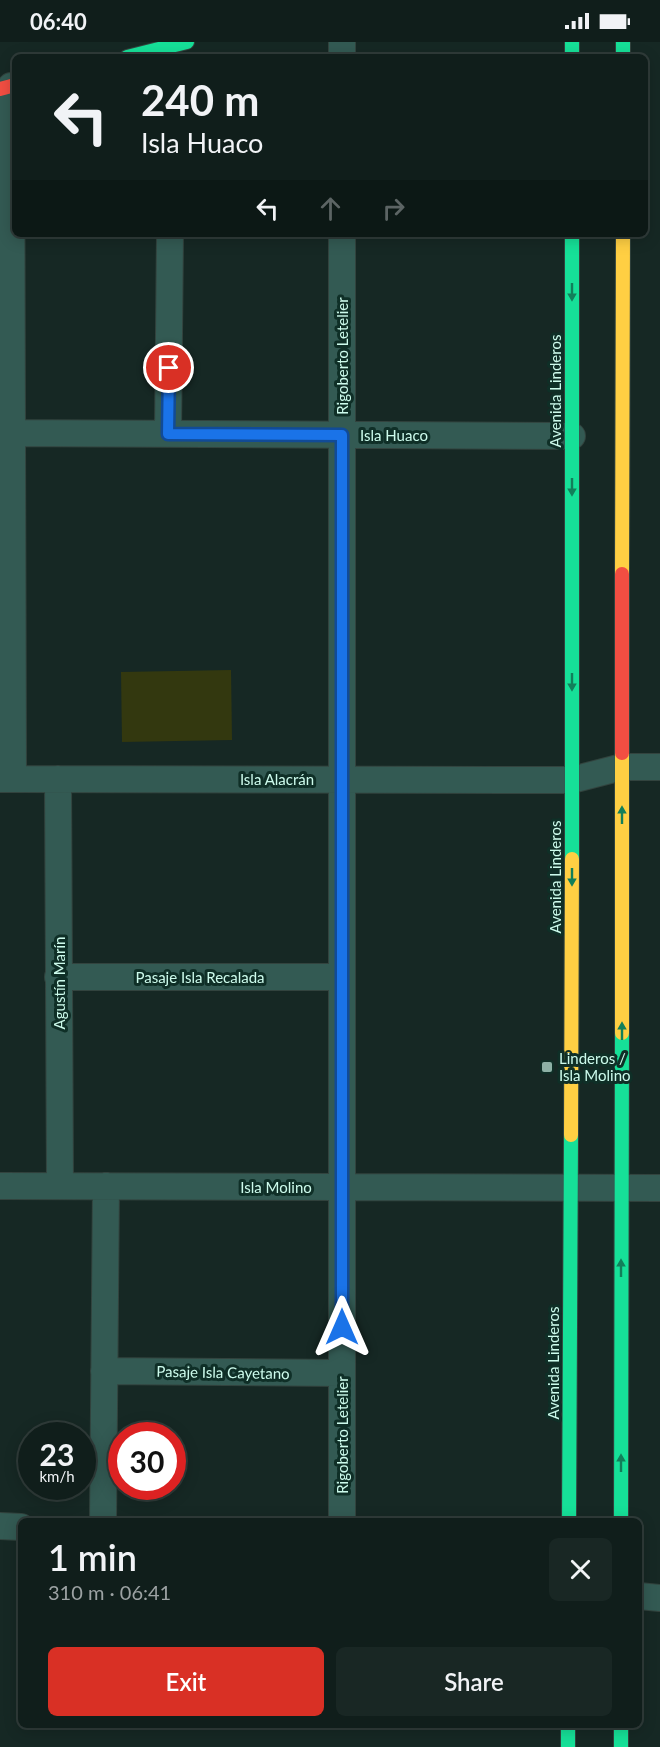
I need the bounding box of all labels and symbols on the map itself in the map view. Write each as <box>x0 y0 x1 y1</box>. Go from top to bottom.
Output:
one-way arrow <box>567 283 577 302</box>
street label: Rigoberto Letelier <box>333 297 351 415</box>
street label: Avenida Linderos <box>546 335 564 447</box>
pin <box>143 342 194 393</box>
street label: Isla Huaco <box>360 426 428 444</box>
one-way arrow <box>567 478 577 497</box>
one-way arrow <box>567 673 577 692</box>
street label: Isla Alacrán <box>240 770 314 788</box>
one-way arrow <box>617 805 627 824</box>
street label: Avenida Linderos <box>546 821 564 933</box>
one-way arrow <box>567 868 577 887</box>
street label: Agustín Marín <box>50 937 68 1029</box>
street label: Pasaje Isla Recalada <box>135 968 265 986</box>
one-way arrow <box>617 1021 627 1040</box>
place label: Linderos / Isla Molino <box>559 1049 631 1084</box>
marker: Linderos / Isla Molino <box>540 1060 554 1074</box>
street label: Isla Molino <box>240 1178 312 1196</box>
one-way arrow <box>616 1258 626 1277</box>
position arrow <box>310 1295 374 1359</box>
street label: Avenida Linderos <box>544 1307 562 1419</box>
street label: Pasaje Isla Cayetano <box>156 1362 290 1382</box>
street label: Rigoberto Letelier <box>333 1376 351 1494</box>
speed limit sign: 30 <box>108 1422 186 1500</box>
one-way arrow <box>616 1453 626 1472</box>

